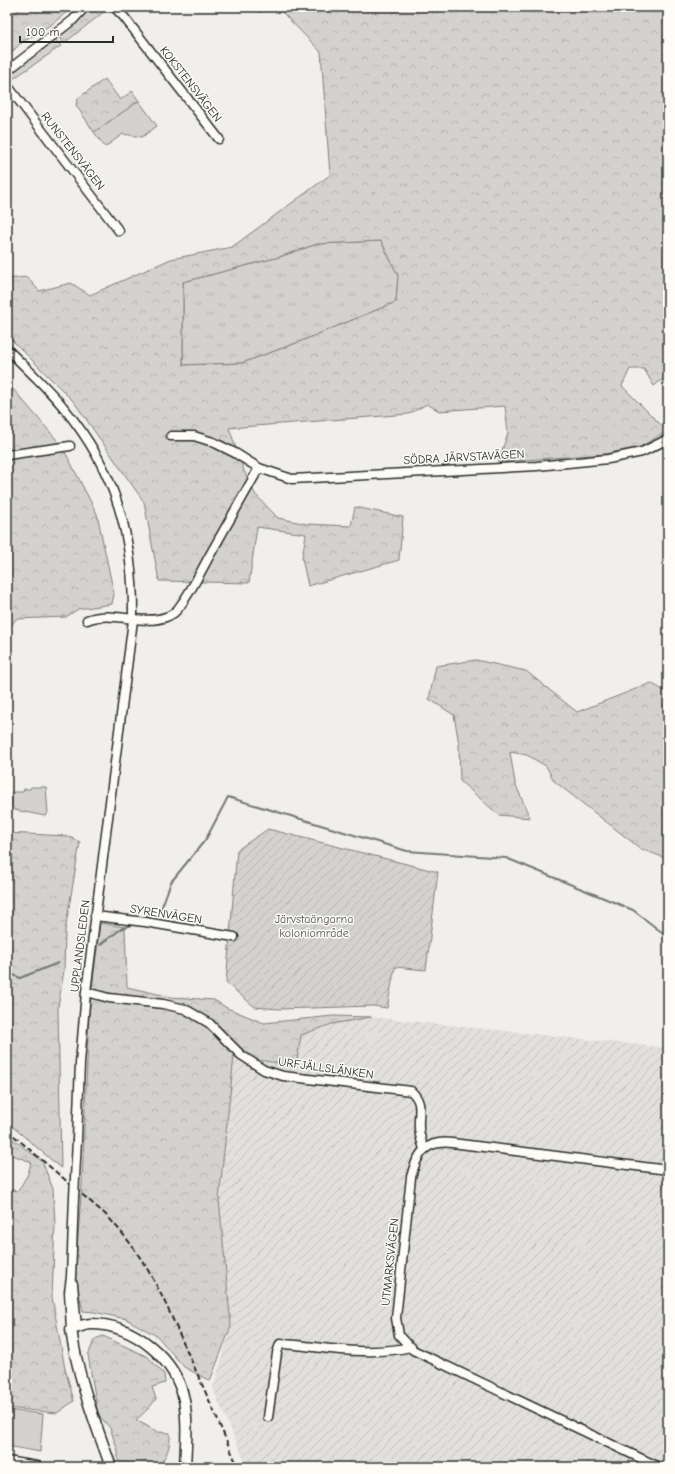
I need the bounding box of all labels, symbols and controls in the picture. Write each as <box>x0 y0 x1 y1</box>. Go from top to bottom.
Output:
scale bar <box>20 18 113 44</box>
text: 100 m <box>26 25 59 39</box>
street label: KOKSTENSVÄGEN <box>157 43 225 125</box>
street label: RUNSTENSVÄGEN <box>38 109 108 193</box>
street label: SÖDRA JÄRVSTAVÄGEN <box>403 447 525 467</box>
street label: UPPLANDSLEDEN <box>67 899 93 993</box>
street label: SYRENVÄGEN <box>129 901 203 927</box>
park label: Järvstaängarna koloniområde <box>275 912 353 940</box>
street label: URFJÄLLSLÄNKEN <box>277 1054 375 1082</box>
street label: UTMARKSVÄGEN <box>378 1217 402 1307</box>

